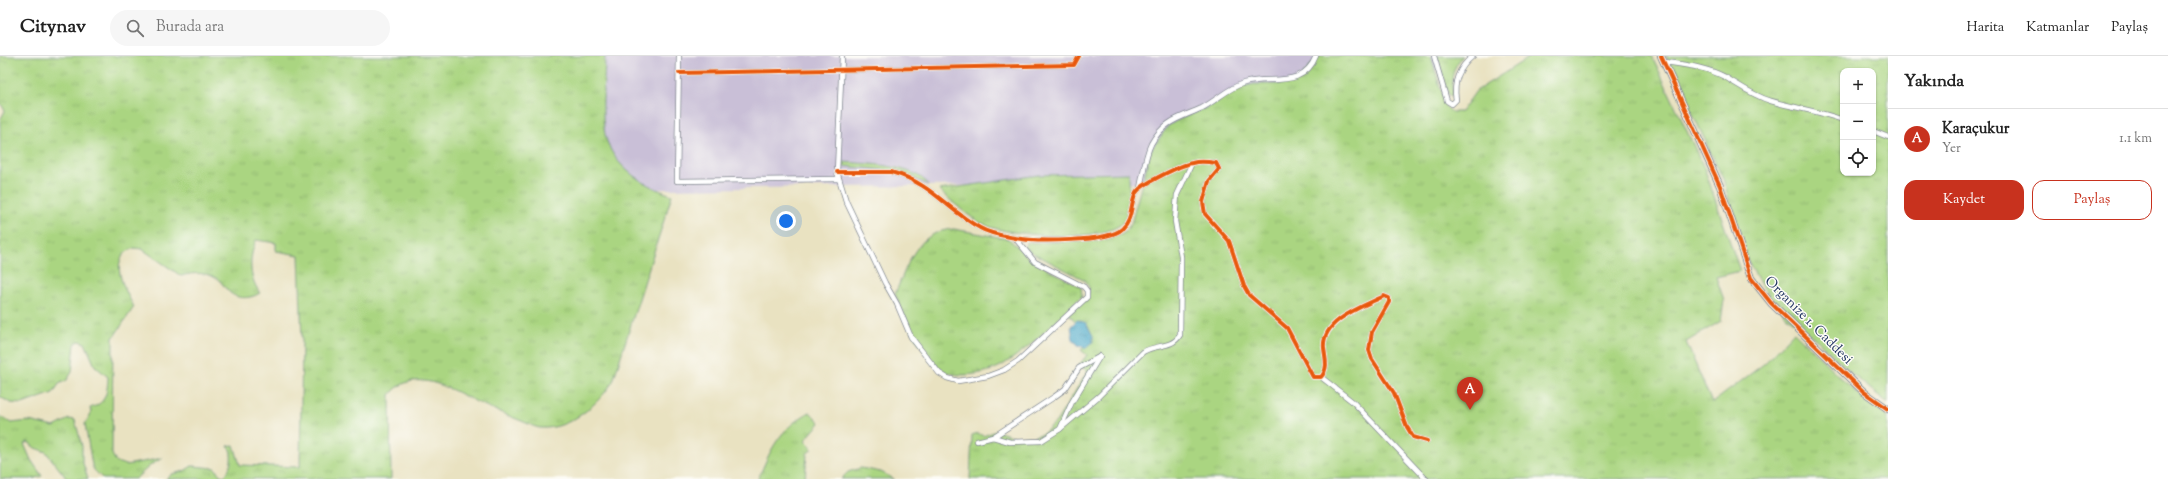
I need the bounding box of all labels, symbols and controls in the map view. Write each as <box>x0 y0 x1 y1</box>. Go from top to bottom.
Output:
search box <box>110 10 390 46</box>
text: Citynav <box>20 14 86 41</box>
icon: search <box>124 17 146 39</box>
text: Burada ara <box>156 17 224 38</box>
text: Harita <box>1967 18 2004 38</box>
text: Katmanlar <box>2026 18 2089 38</box>
text: Paylaş <box>2111 18 2148 38</box>
map controls <box>1840 68 1876 176</box>
button: + <box>1840 68 1876 104</box>
text: Yakında <box>1904 70 1964 94</box>
button: − <box>1840 104 1876 140</box>
text: Karaçukur <box>1942 119 2009 140</box>
text: A <box>1912 130 1922 148</box>
text: 1.1 km <box>2119 130 2152 148</box>
button: locate <box>1840 140 1876 176</box>
text: Yer <box>1942 140 1961 158</box>
button: Kaydet <box>1904 180 2024 220</box>
button: Paylaş <box>2032 180 2152 220</box>
your location <box>776 211 796 231</box>
street label: Organize 1. Caddesi <box>1759 272 1857 370</box>
pin: A <box>1457 377 1483 410</box>

